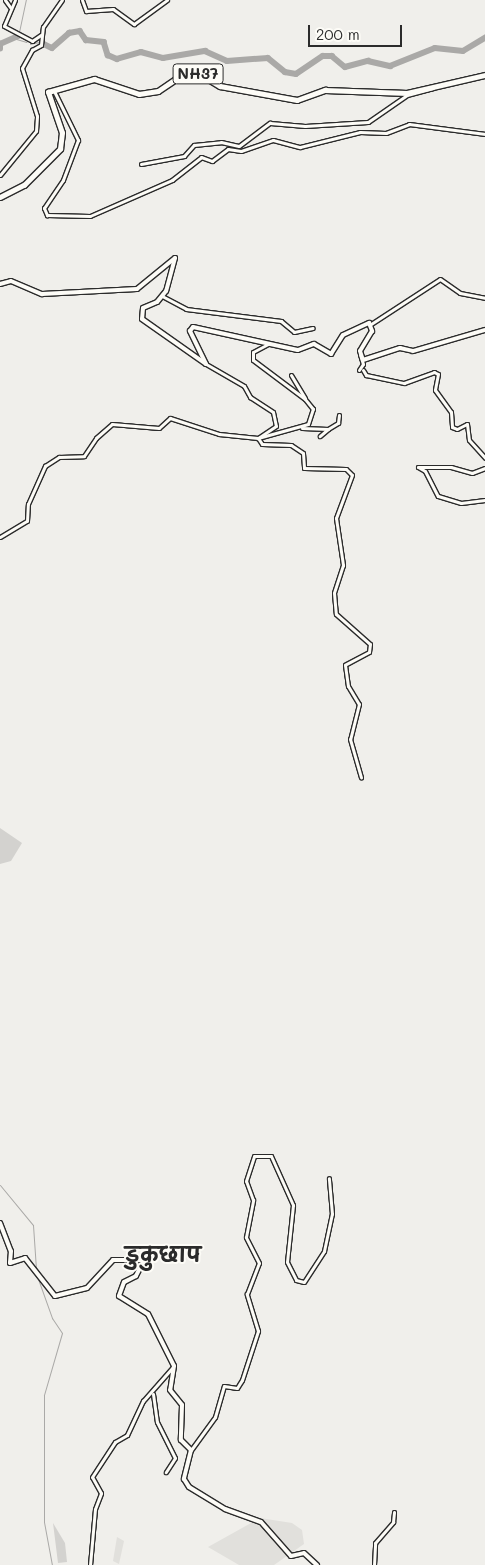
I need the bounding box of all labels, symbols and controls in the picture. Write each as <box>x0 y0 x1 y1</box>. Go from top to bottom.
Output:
scale bar <box>310 15 404 47</box>
text: 200 m <box>316 24 360 44</box>
road number: NH37 <box>172 62 224 86</box>
district label: डुकुछाप <box>125 1241 201 1267</box>

